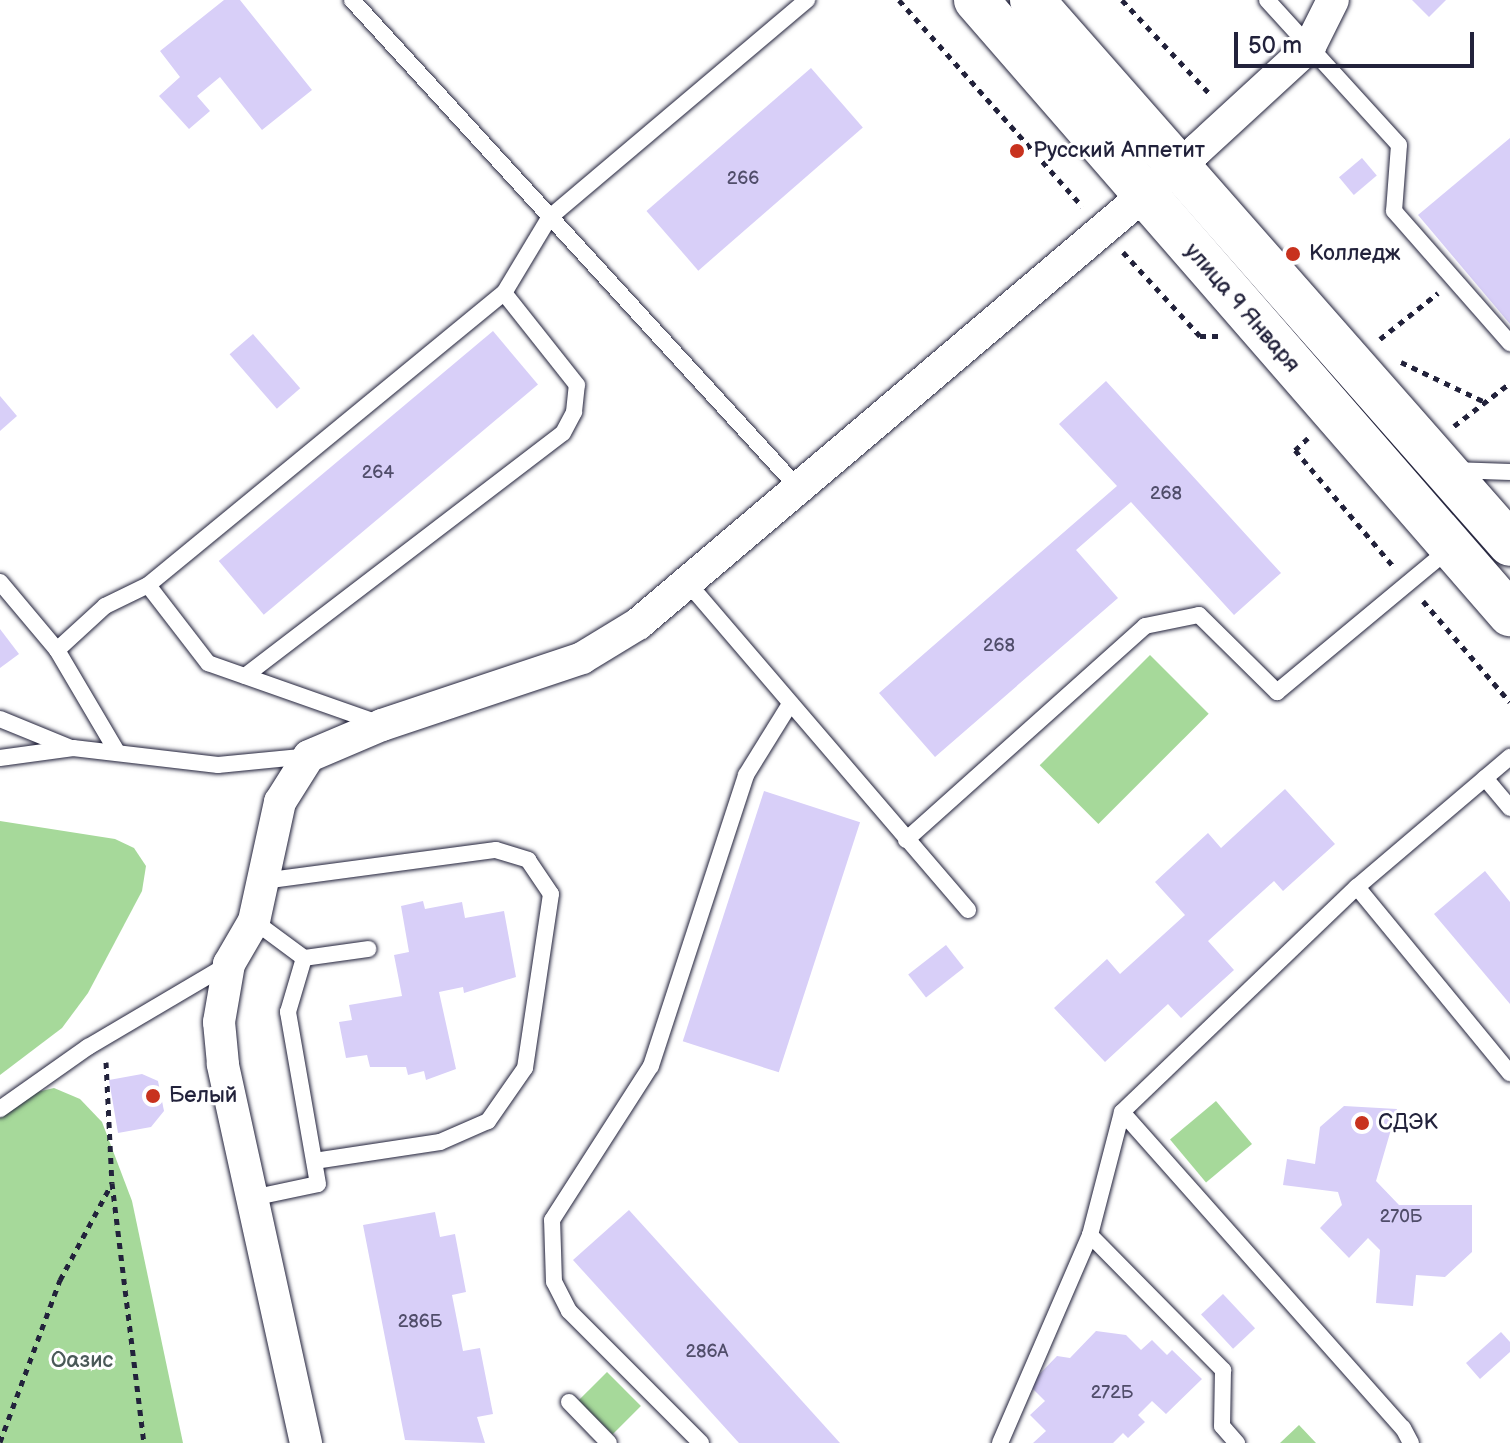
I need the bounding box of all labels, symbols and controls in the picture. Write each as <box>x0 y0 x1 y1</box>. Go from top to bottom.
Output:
scale bar <box>1238 16 1478 66</box>
text: 50 m <box>1248 31 1302 60</box>
place label: Русский Аппетит <box>1033 138 1205 164</box>
marker: Русский Аппетит <box>1008 142 1026 160</box>
house number: 266 <box>727 168 759 190</box>
street label: улица 9 Января <box>1179 238 1305 378</box>
place label: Колледж <box>1309 241 1400 267</box>
marker: Колледж <box>1284 245 1302 263</box>
house number: 264 <box>362 462 394 484</box>
house number: 268 <box>1150 483 1182 505</box>
house number: 268 <box>983 635 1015 657</box>
place label: Белый <box>169 1083 237 1109</box>
marker: Белый <box>144 1087 162 1105</box>
place label: СДЭК <box>1378 1110 1438 1136</box>
marker: СДЭК <box>1353 1114 1371 1132</box>
house number: 270Б <box>1380 1206 1422 1228</box>
house number: 286Б <box>398 1311 442 1333</box>
house number: 286А <box>685 1341 729 1363</box>
park label: Оазис <box>51 1348 113 1374</box>
house number: 272Б <box>1091 1382 1133 1404</box>

